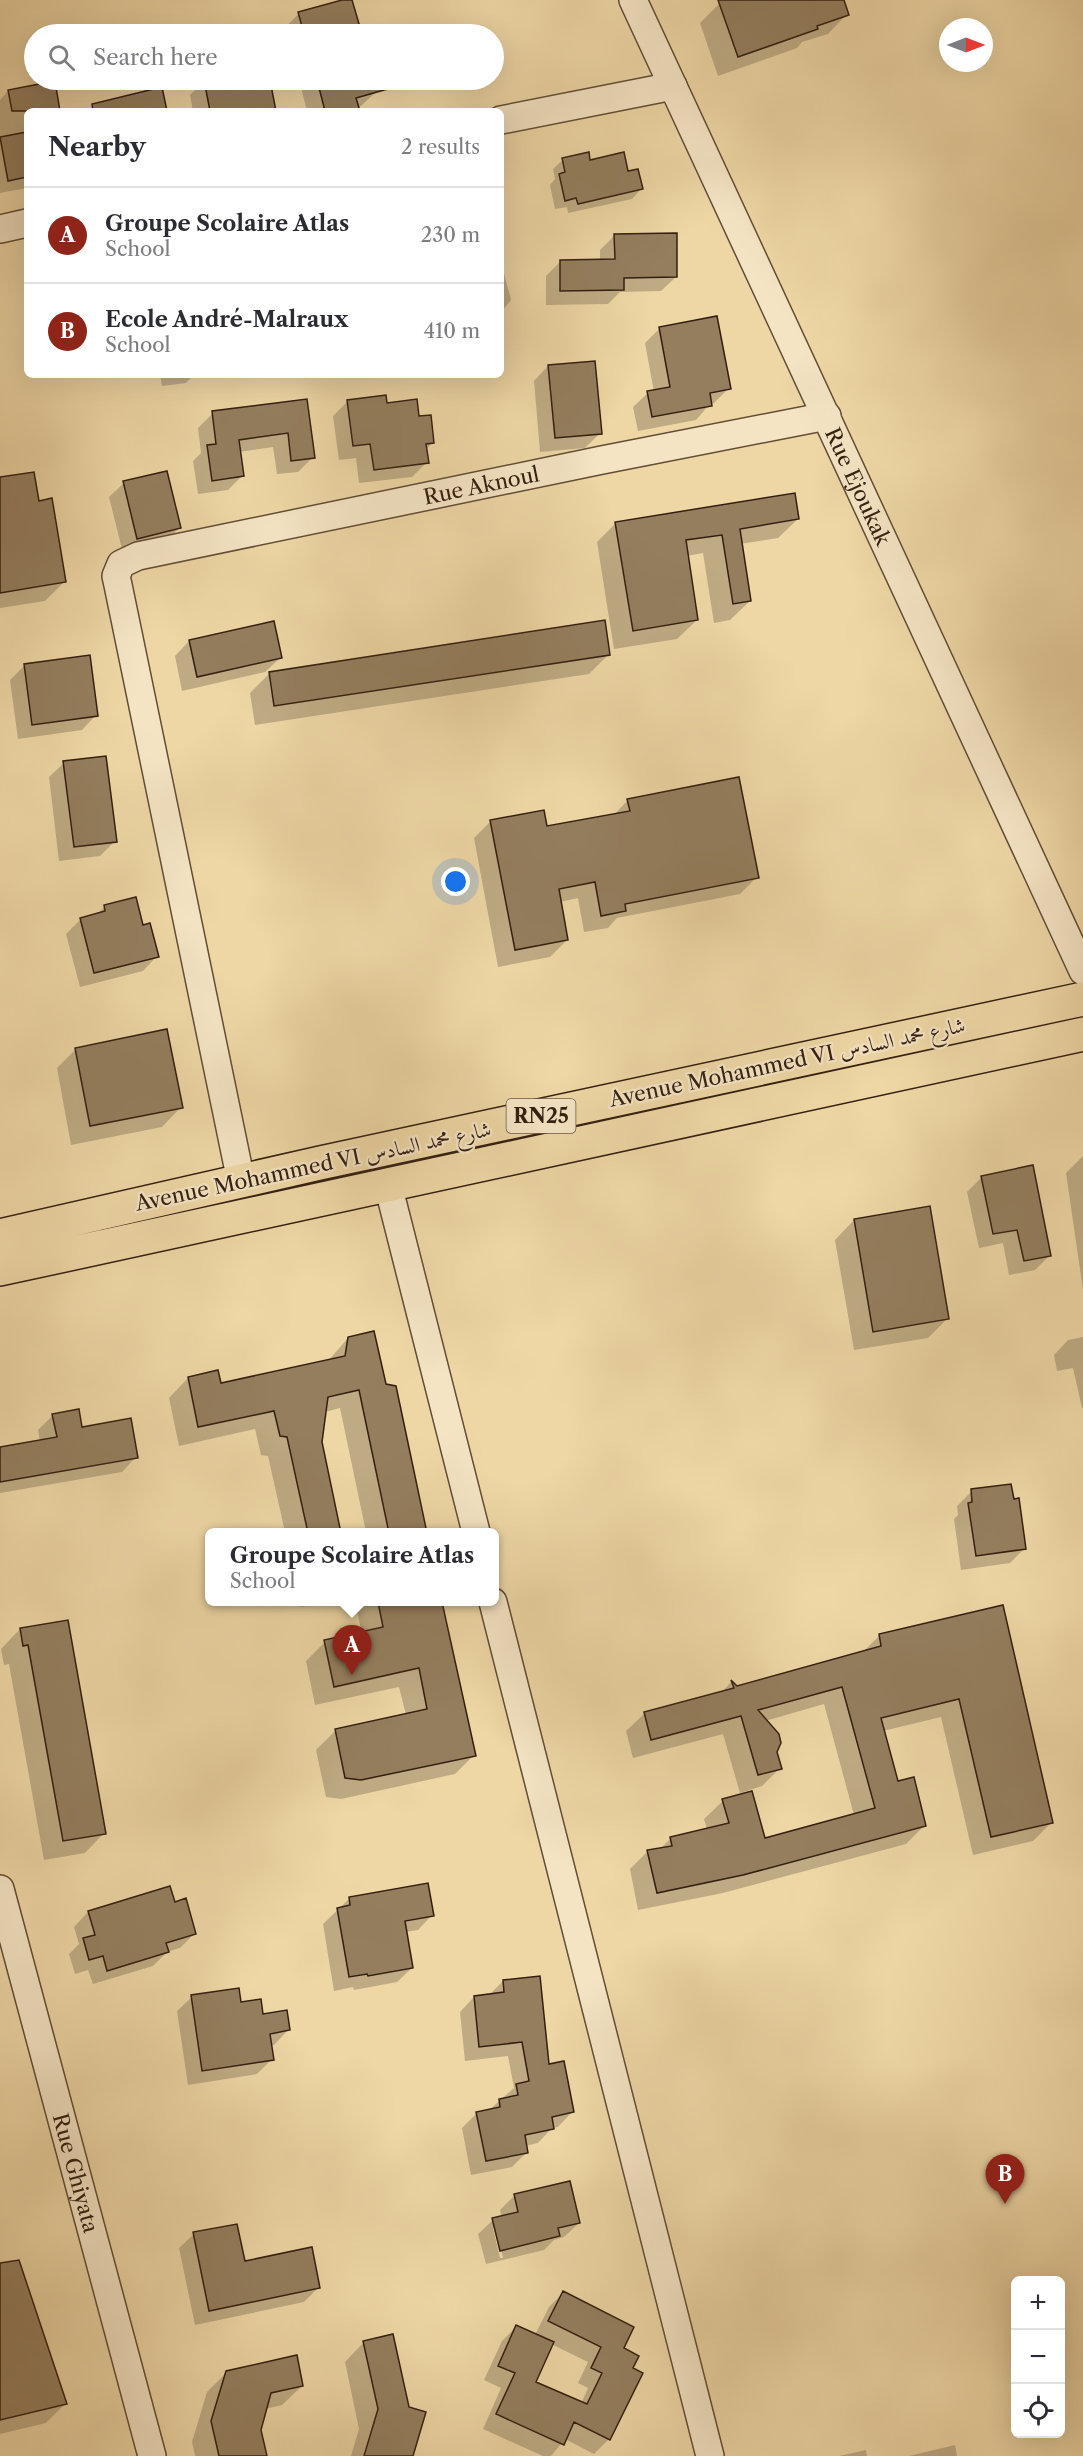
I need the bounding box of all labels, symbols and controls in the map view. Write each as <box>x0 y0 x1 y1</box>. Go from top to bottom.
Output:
north arrow <box>939 18 993 72</box>
search box <box>24 24 504 90</box>
icon: search <box>45 41 78 74</box>
text: Search here <box>93 44 218 71</box>
text: Nearby <box>48 131 146 163</box>
text: 2 results <box>401 135 480 159</box>
text: Groupe Scolaire Atlas <box>105 210 349 237</box>
text: A <box>60 223 75 247</box>
text: 230 m <box>421 223 480 247</box>
text: School <box>105 237 170 261</box>
text: Ecole André-Malraux <box>105 306 348 333</box>
text: B <box>60 319 75 343</box>
text: 410 m <box>423 319 480 343</box>
text: School <box>105 333 170 357</box>
street label: Rue Ejoukak <box>820 424 897 550</box>
street label: Rue Aknoul <box>421 461 541 509</box>
your location <box>441 867 470 896</box>
street label: Avenue Mohammed VI شارع محمد السادس <box>606 1012 969 1118</box>
road number: RN25 <box>506 1099 576 1133</box>
street label: Avenue Mohammed VI شارع محمد السادس <box>132 1116 495 1222</box>
popup <box>205 1528 499 1606</box>
text: Groupe Scolaire Atlas <box>230 1542 474 1569</box>
text: School <box>230 1569 295 1593</box>
pin: A <box>332 1626 372 1675</box>
street label: Rue Ghiyata <box>48 2110 104 2236</box>
pin: B <box>986 2154 1024 2204</box>
map controls <box>1011 2276 1065 2438</box>
button: + <box>1011 2276 1065 2330</box>
button: − <box>1011 2330 1065 2384</box>
button: locate <box>1011 2384 1065 2438</box>

